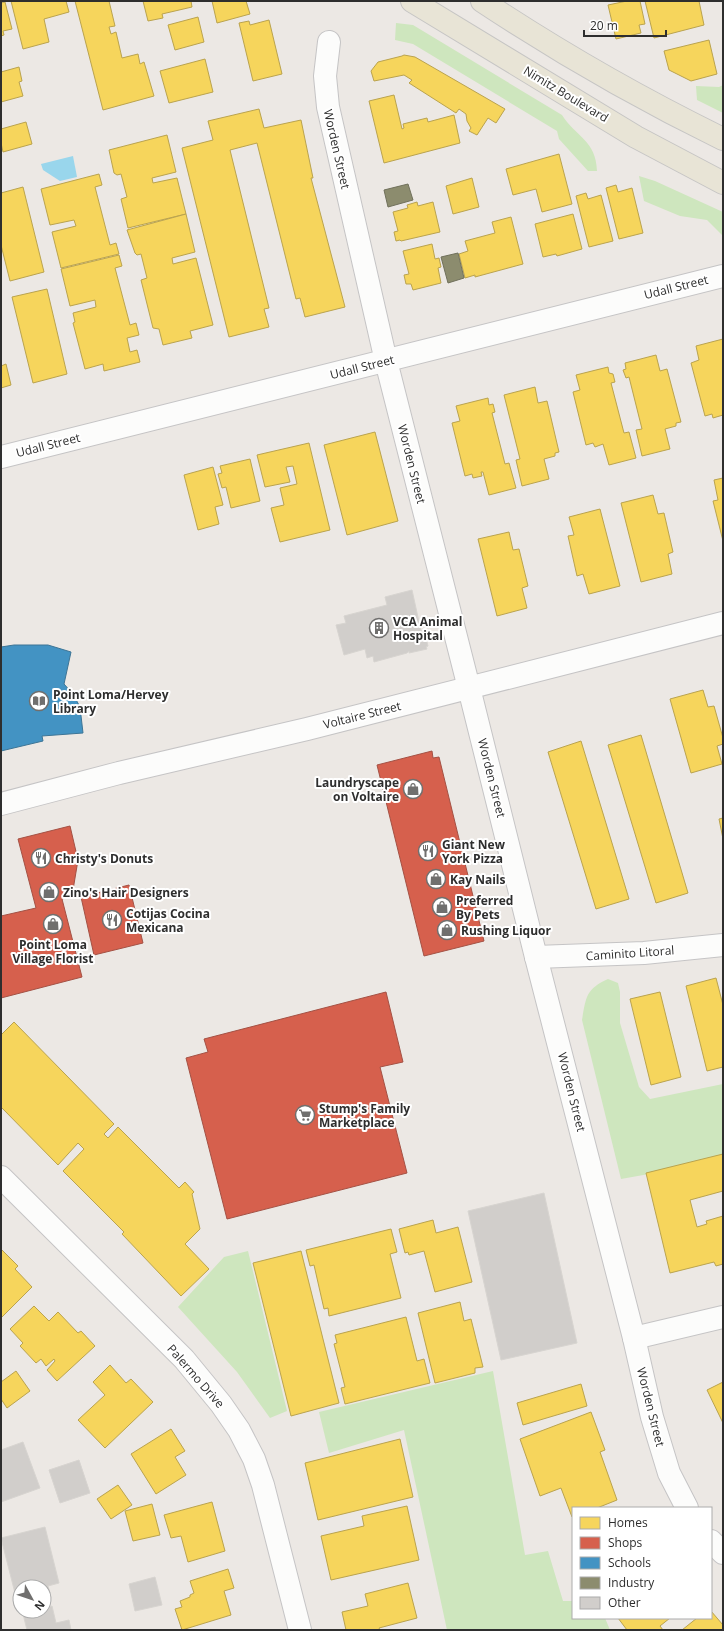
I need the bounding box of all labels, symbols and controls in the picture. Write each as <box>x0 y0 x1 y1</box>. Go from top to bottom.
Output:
scale bar <box>584 12 666 38</box>
text: 20 m <box>590 17 618 34</box>
street label: Nimitz Boulevard <box>520 62 612 126</box>
street label: Worden Street <box>320 107 354 191</box>
street label: Udall Street <box>642 271 710 303</box>
street label: Udall Street <box>328 351 396 383</box>
street label: Worden Street <box>394 423 430 505</box>
street label: Udall Street <box>14 429 82 461</box>
place label: VCA Animal Hospital <box>393 613 462 644</box>
building icon: VCA Animal Hospital <box>368 617 390 639</box>
place label: Point Loma/Hervey Library <box>53 686 169 717</box>
library icon: Point Loma/Hervey Library <box>28 690 50 712</box>
street label: Voltaire Street <box>321 697 403 733</box>
street label: Worden Street <box>474 737 510 819</box>
place label: Laundryscape on Voltaire <box>315 774 399 805</box>
shop icon: Laundryscape on Voltaire <box>402 778 424 800</box>
place label: Giant New York Pizza <box>442 836 506 867</box>
restaurant icon: Giant New York Pizza <box>417 840 439 862</box>
restaurant icon: Christy's Donuts <box>30 847 52 869</box>
place label: Christy's Donuts <box>55 850 153 867</box>
shop icon: Kay Nails <box>425 868 447 890</box>
place label: Kay Nails <box>450 871 505 888</box>
shop icon: Zino's Hair Designers <box>38 881 60 903</box>
place label: Zino's Hair Designers <box>63 884 189 901</box>
place label: Preferred By Pets <box>456 892 513 923</box>
shop icon: Preferred By Pets <box>431 896 453 918</box>
place label: Cotijas Cocina Mexicana <box>126 905 210 936</box>
restaurant icon: Cotijas Cocina Mexicana <box>101 909 123 931</box>
shop icon: Point Loma Village Florist <box>42 913 64 935</box>
shop icon: Rushing Liquor <box>436 919 458 941</box>
place label: Rushing Liquor <box>461 922 551 939</box>
place label: Point Loma Village Florist <box>13 936 93 967</box>
street label: Caminito Litoral <box>585 941 675 965</box>
street label: Worden Street <box>554 1051 590 1133</box>
place label: Stump's Family Marketplace <box>319 1100 410 1131</box>
supermarket icon: Stump's Family Marketplace <box>294 1104 316 1126</box>
street label: Palermo Drive <box>164 1340 229 1412</box>
street label: Worden Street <box>633 1366 669 1448</box>
legend <box>572 1507 712 1619</box>
text: Homes <box>608 1514 648 1531</box>
text: Shops <box>608 1534 643 1551</box>
text: Schools <box>608 1554 651 1571</box>
text: Industry <box>608 1574 655 1591</box>
north arrow <box>12 1579 52 1619</box>
text: Other <box>608 1594 641 1611</box>
text: N <box>31 1597 49 1614</box>

